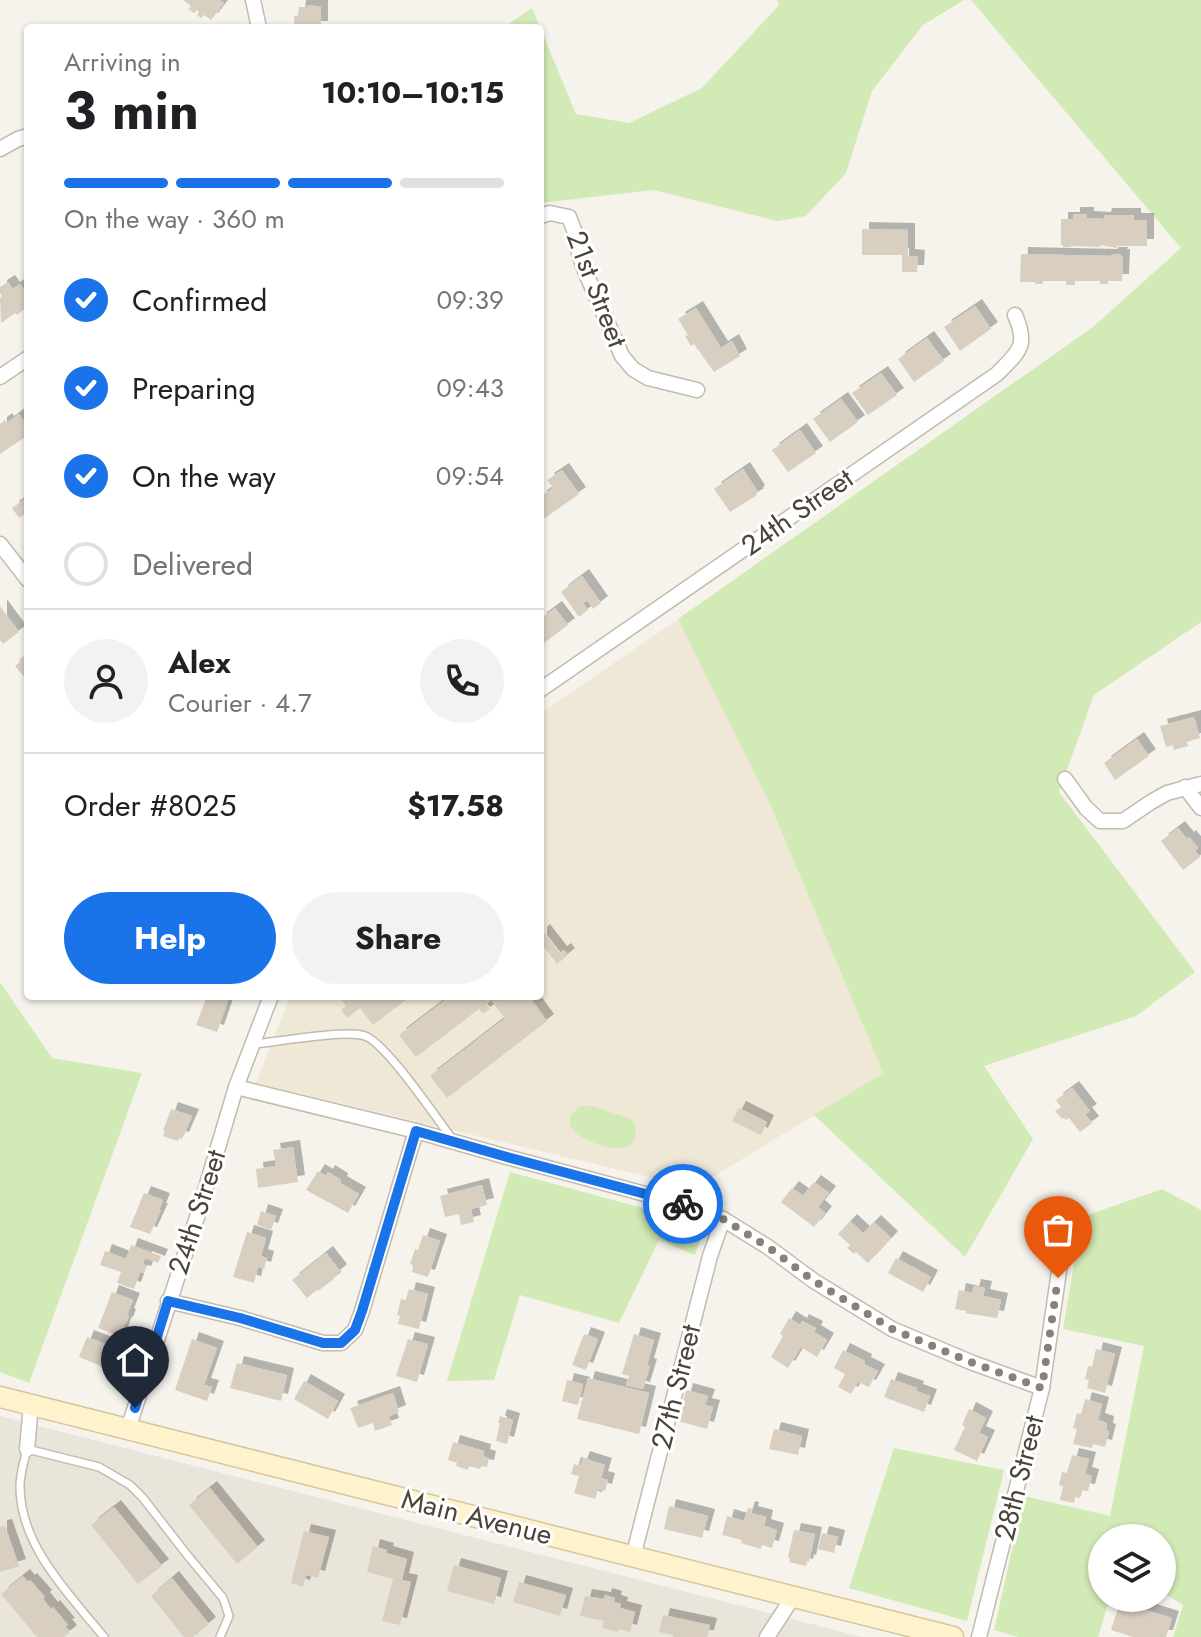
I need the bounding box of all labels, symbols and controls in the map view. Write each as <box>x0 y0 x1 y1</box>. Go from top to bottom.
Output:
text: Arriving in <box>64 43 181 81</box>
text: 10:10–10:15 <box>321 71 504 114</box>
text: 3 min <box>64 73 199 149</box>
text: On the way · 360 m <box>64 200 285 238</box>
street label: 21st Street <box>556 225 638 353</box>
icon: check <box>64 278 108 322</box>
text: Confirmed <box>132 279 267 322</box>
text: 09:39 <box>436 281 504 319</box>
icon: check <box>64 366 108 410</box>
text: Preparing <box>132 367 256 410</box>
text: 09:43 <box>436 369 504 407</box>
icon: check <box>64 454 108 498</box>
text: On the way <box>132 455 276 498</box>
text: 09:54 <box>436 457 504 495</box>
street label: 24th Street <box>732 458 862 566</box>
text: Delivered <box>132 543 253 586</box>
button: person <box>64 639 148 723</box>
button: phone <box>420 639 504 723</box>
text: Alex <box>168 641 231 684</box>
text: Courier · 4.7 <box>168 684 312 722</box>
text: Order #8025 <box>64 784 236 827</box>
text: $17.58 <box>407 784 504 827</box>
button: Help <box>64 892 276 984</box>
button: Share <box>292 892 504 984</box>
street label: 24th Street <box>158 1144 236 1280</box>
courier <box>643 1164 723 1244</box>
icon: bike <box>661 1182 705 1226</box>
pin <box>1024 1196 1092 1278</box>
icon: bag <box>1036 1208 1080 1252</box>
street label: 27th Street <box>641 1320 711 1454</box>
pin <box>101 1326 169 1408</box>
icon: home <box>113 1338 157 1382</box>
street label: 28th Street <box>984 1411 1054 1545</box>
street label: Main Avenue <box>397 1479 557 1555</box>
map controls <box>1088 1524 1176 1612</box>
button: layers <box>1088 1524 1176 1612</box>

